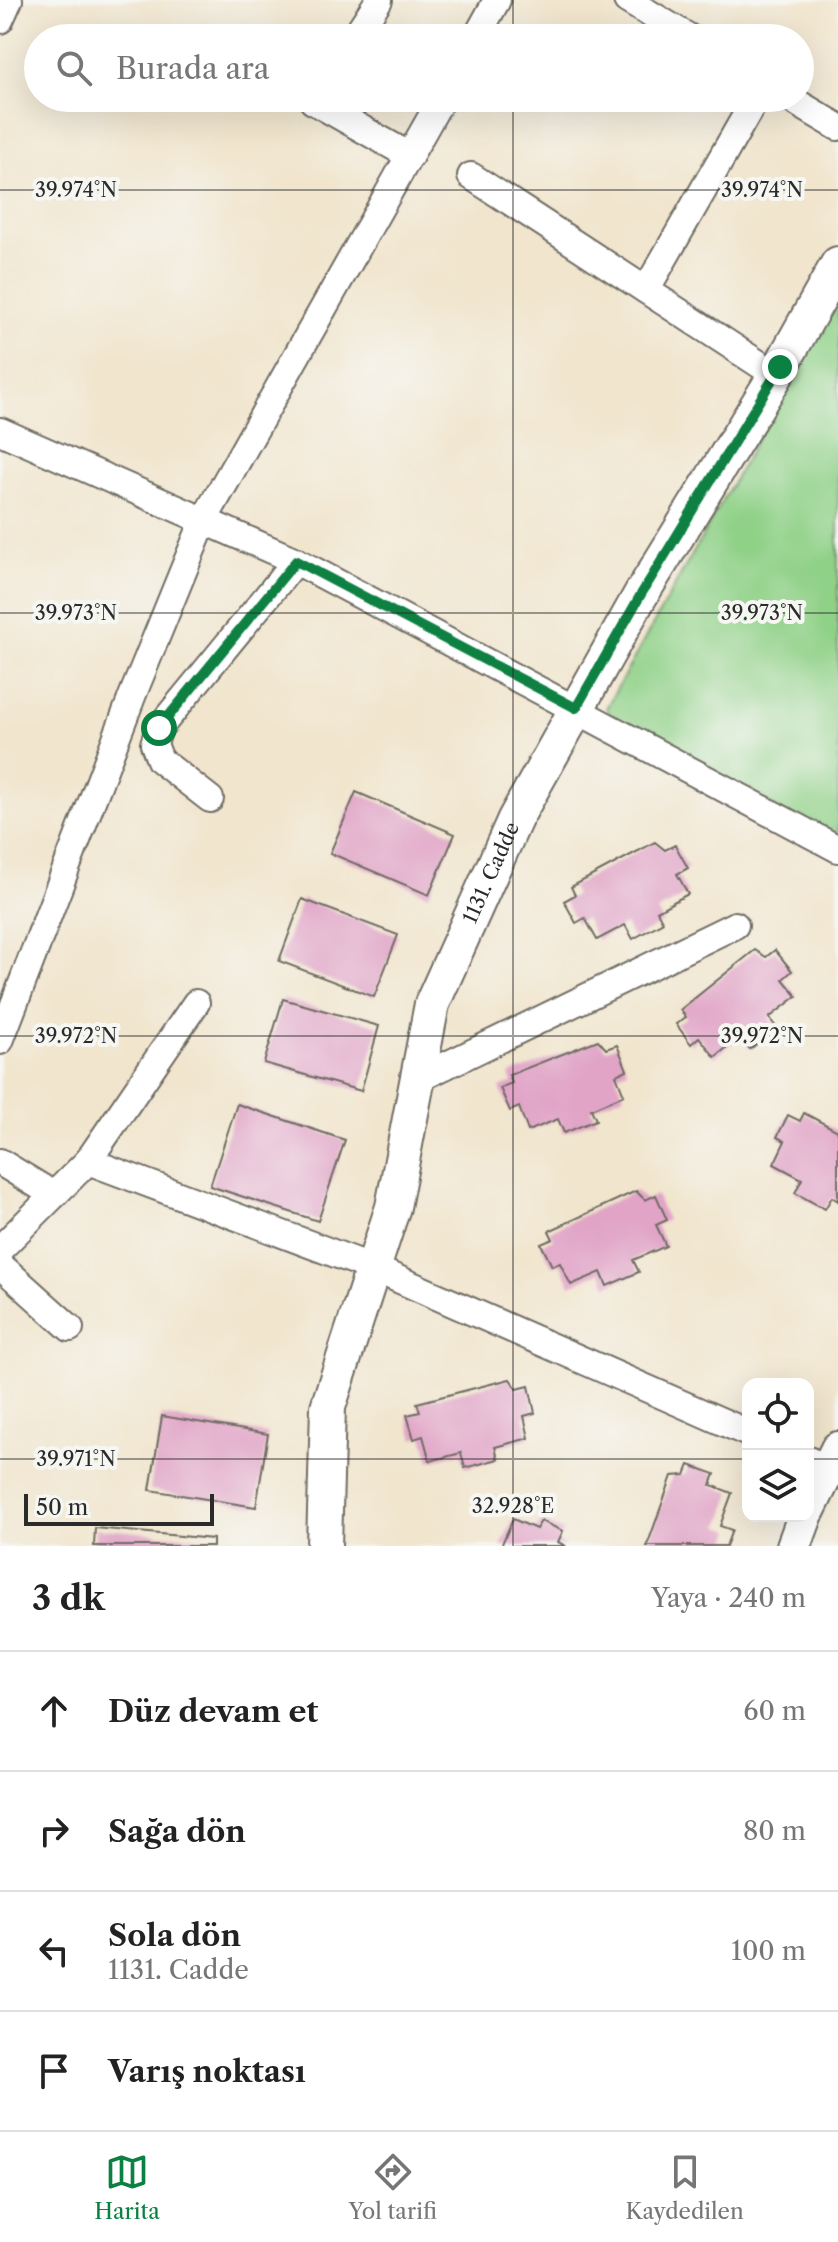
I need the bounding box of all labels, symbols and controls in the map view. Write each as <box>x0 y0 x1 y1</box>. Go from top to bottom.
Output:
search box <box>24 24 814 112</box>
icon: search <box>52 46 96 90</box>
text: Burada ara <box>116 50 270 87</box>
text: 39.974°N <box>35 178 117 202</box>
text: 39.974°N <box>721 178 803 202</box>
route end <box>762 349 798 385</box>
text: 39.973°N <box>35 601 117 625</box>
text: 39.973°N <box>721 601 803 625</box>
route start <box>141 710 177 746</box>
street label: 1131. Cadde <box>458 818 524 927</box>
text: 39.972°N <box>35 1024 117 1048</box>
text: 39.972°N <box>721 1024 803 1048</box>
map controls <box>742 1378 814 1522</box>
button: locate <box>742 1378 814 1450</box>
text: 39.971°N <box>36 1447 116 1471</box>
button: layers <box>742 1450 814 1522</box>
scale bar <box>24 1490 214 1526</box>
text: 50 m <box>36 1494 88 1521</box>
text: 32.928°E <box>472 1494 554 1518</box>
text: 3 dk <box>32 1577 105 1619</box>
text: Yaya · 240 m <box>651 1582 806 1614</box>
icon: ahead <box>32 1689 76 1733</box>
text: Düz devam et <box>108 1693 318 1730</box>
text: 60 m <box>743 1695 806 1727</box>
icon: right <box>32 1809 76 1853</box>
text: Sağa dön <box>108 1813 246 1850</box>
text: 80 m <box>743 1815 806 1847</box>
text: Sola dön <box>108 1917 241 1954</box>
icon: left <box>32 1929 76 1973</box>
text: 100 m <box>731 1935 806 1967</box>
text: 1131. Cadde <box>108 1954 249 1986</box>
icon: arrive <box>32 2049 76 2093</box>
text: Varış noktası <box>108 2053 306 2090</box>
tab: Harita <box>94 2150 160 2225</box>
tab: Yol tarifi <box>349 2150 437 2225</box>
tab: Kaydedilen <box>625 2150 744 2225</box>

